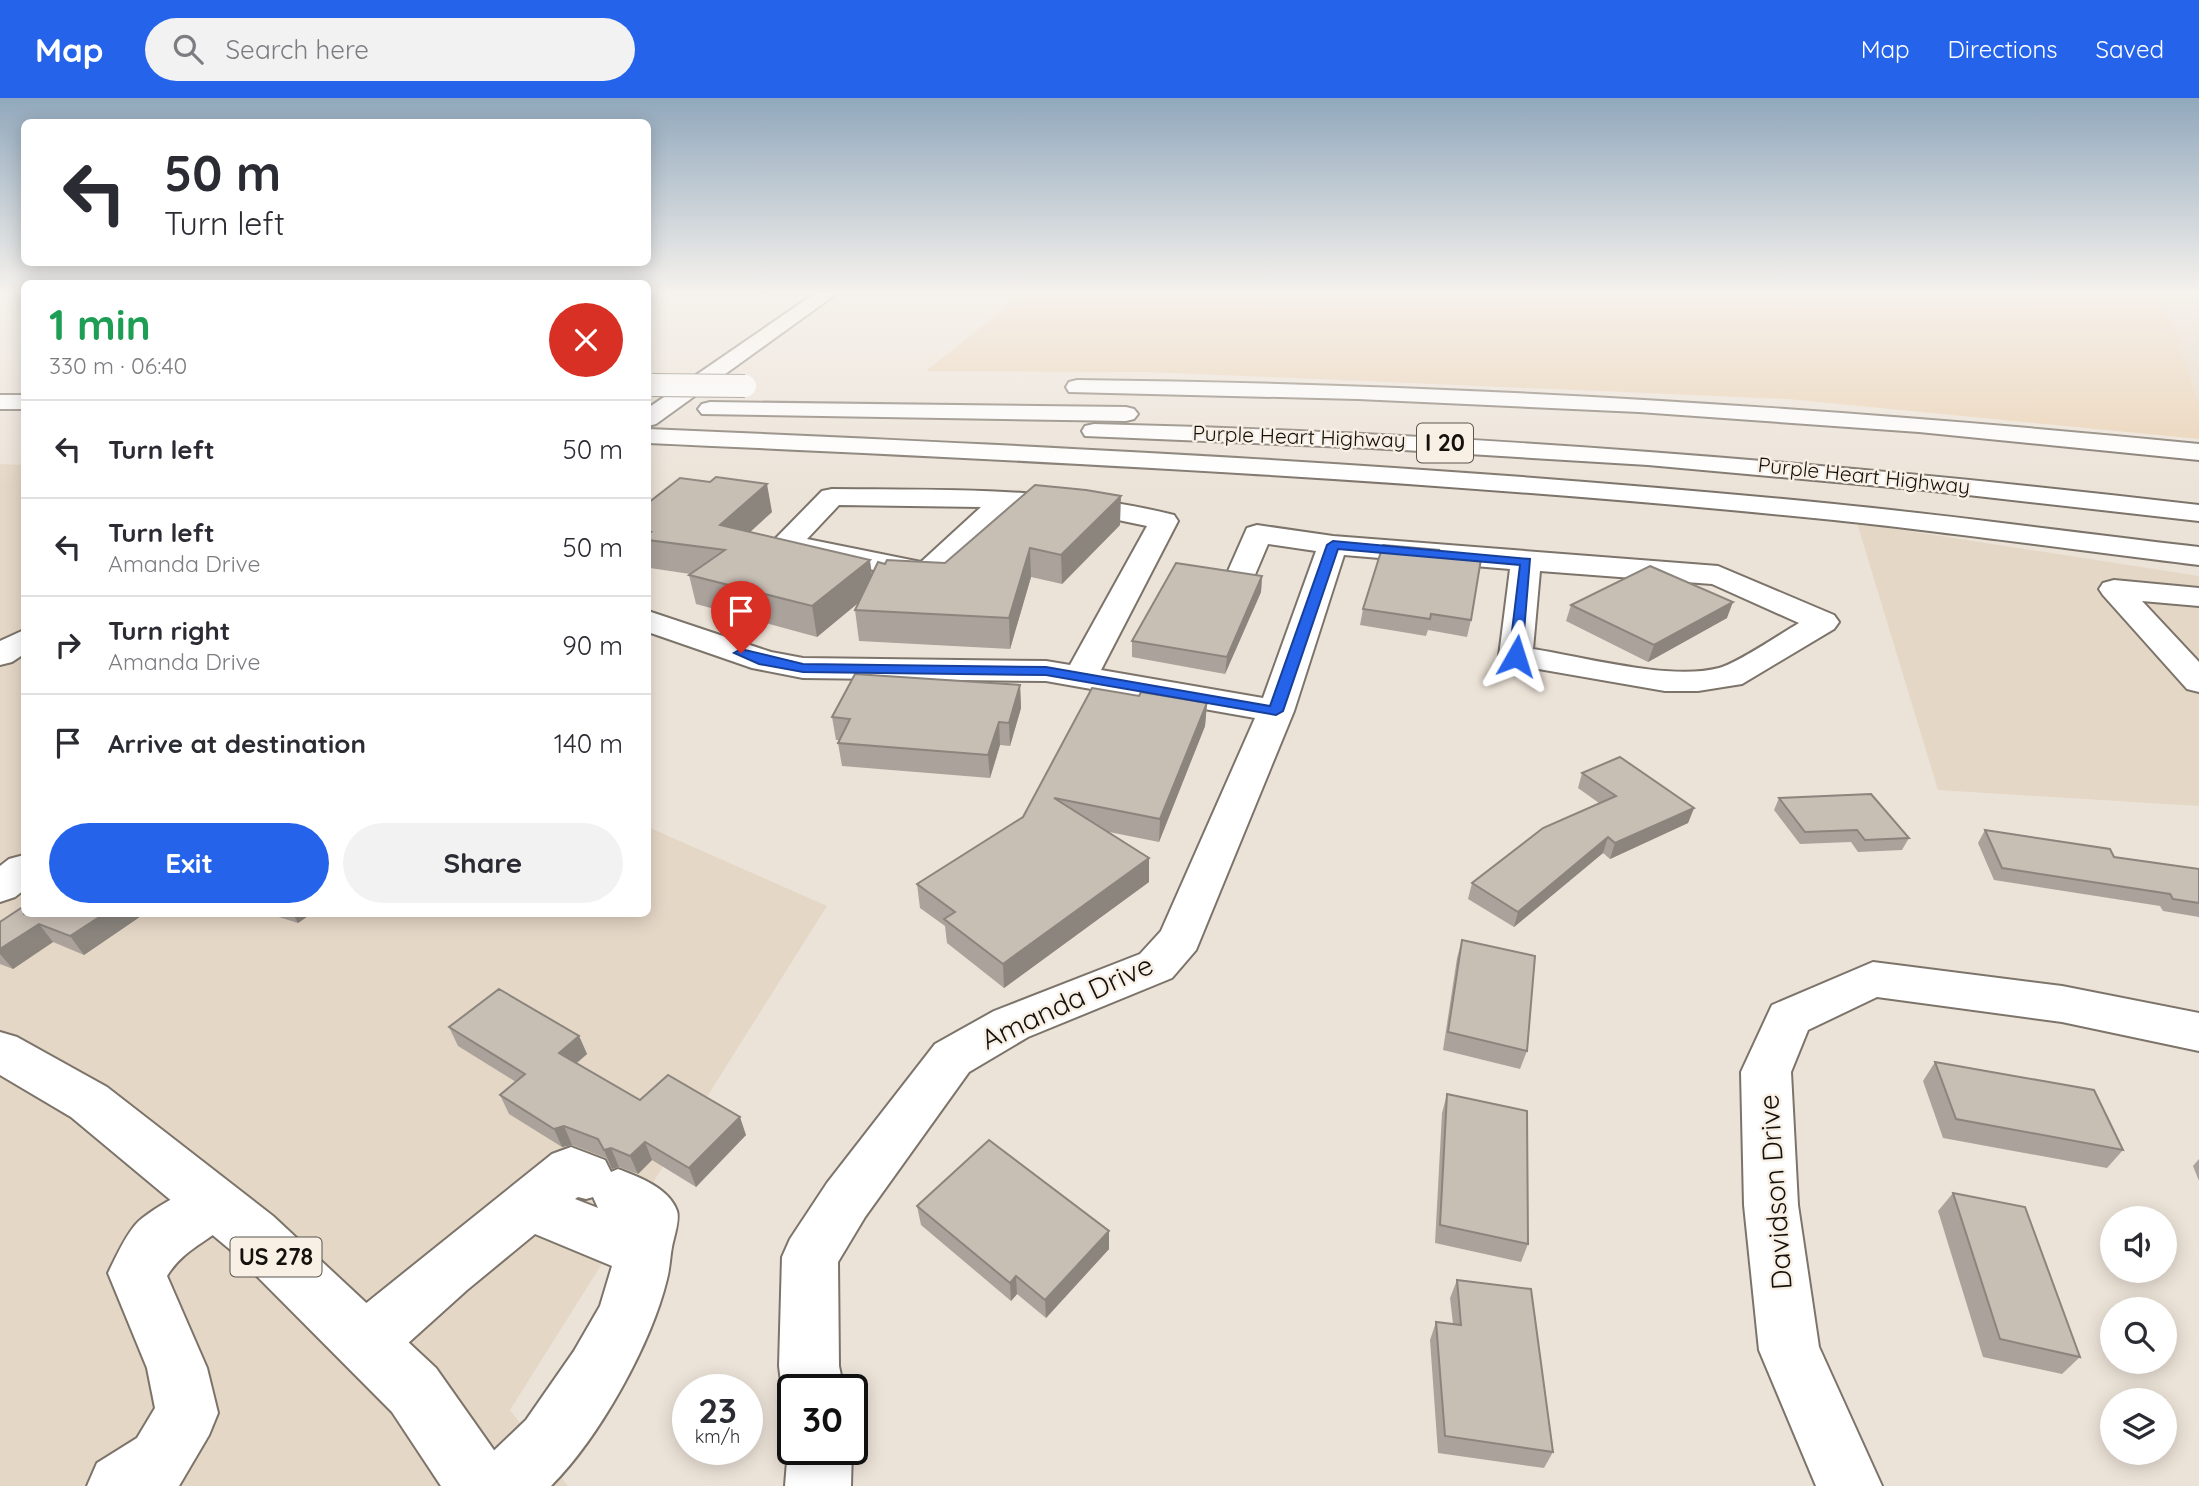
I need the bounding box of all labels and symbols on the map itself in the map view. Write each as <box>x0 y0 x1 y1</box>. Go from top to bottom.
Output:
street label: Purple Heart Highway <box>1192 419 1406 453</box>
road number: I 20 <box>1417 424 1473 462</box>
street label: Purple Heart Highway <box>1757 451 1972 499</box>
pin <box>711 581 771 653</box>
position arrow <box>1479 619 1553 693</box>
street label: Amanda Drive <box>975 946 1158 1057</box>
street label: Davidson Drive <box>1750 1093 1799 1291</box>
road number: US 278 <box>230 1238 322 1276</box>
speed limit sign: 30 <box>777 1374 868 1465</box>

